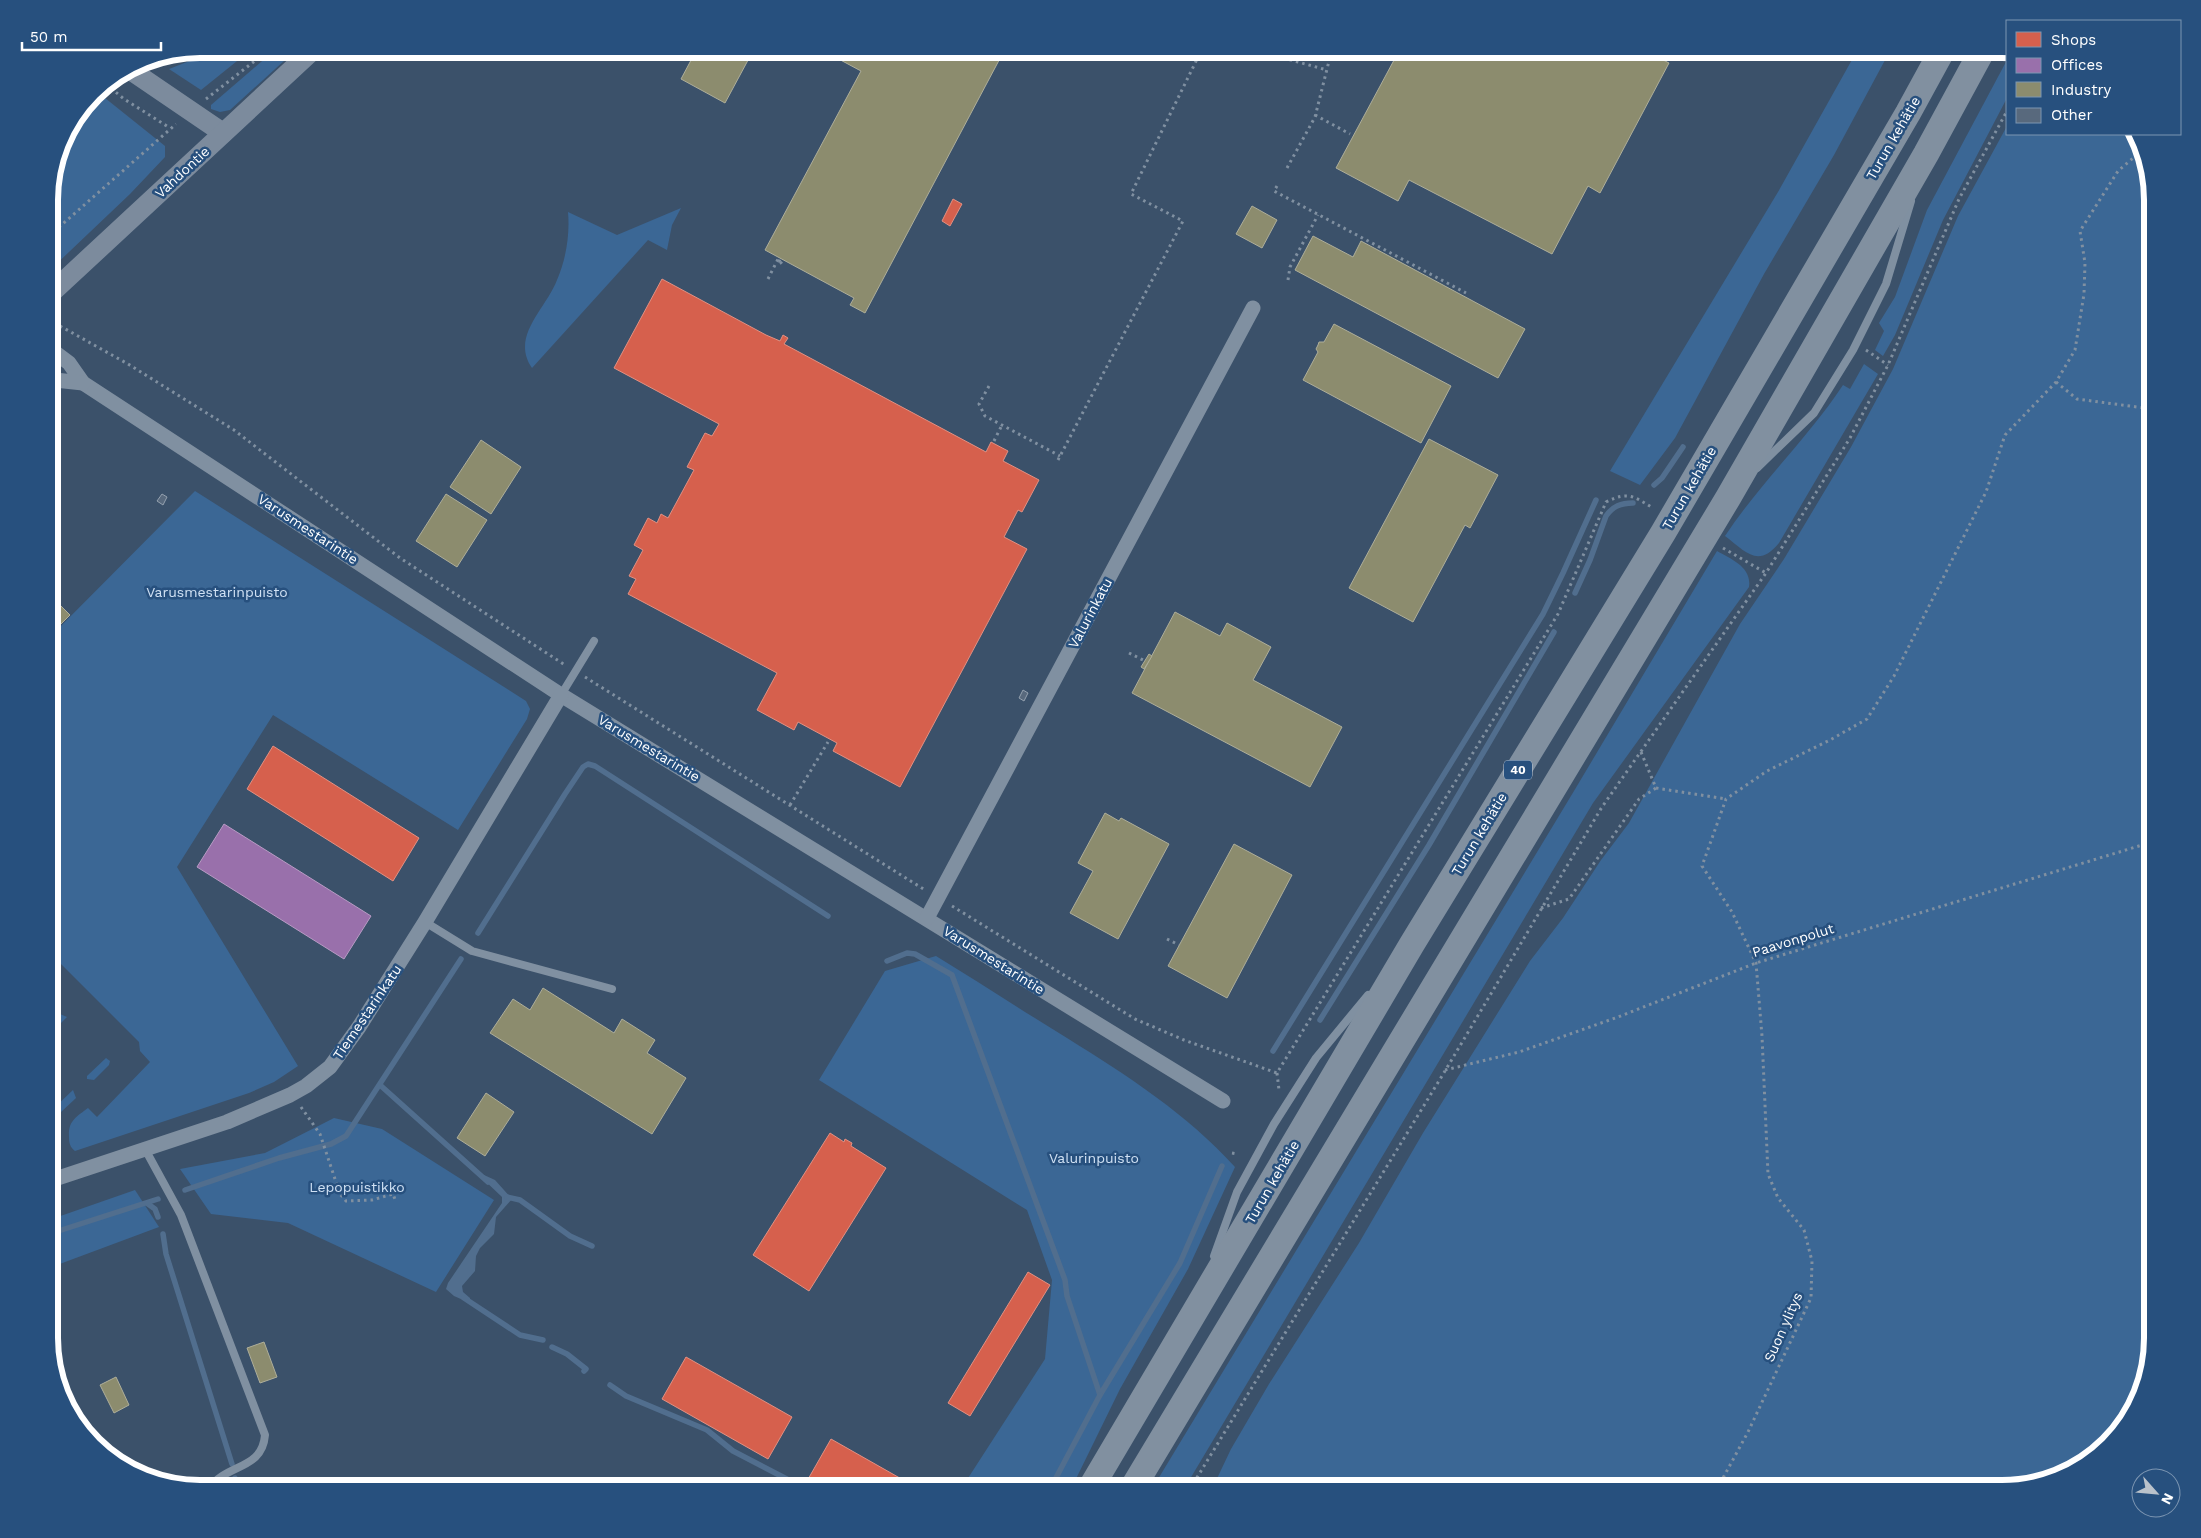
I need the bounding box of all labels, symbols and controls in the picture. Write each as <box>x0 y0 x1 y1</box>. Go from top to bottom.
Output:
scale bar <box>22 20 161 52</box>
legend <box>2006 20 2181 135</box>
text: 50 m <box>30 28 67 46</box>
text: Shops <box>2051 31 2096 49</box>
text: Offices <box>2051 56 2103 74</box>
text: Industry <box>2051 81 2112 99</box>
street label: Turun kehätie <box>1863 93 1923 183</box>
text: Other <box>2051 106 2093 124</box>
street label: Vahdontie <box>152 143 212 201</box>
street label: Turun kehätie <box>1659 443 1719 533</box>
street label: Varusmestarintie <box>255 491 361 567</box>
street label: Valurinkatu <box>1065 575 1115 651</box>
park label: Varusmestarinpuisto <box>146 584 288 600</box>
street label: Varusmestarintie <box>595 711 703 785</box>
road number: 40 <box>1504 760 1532 780</box>
street label: Turun kehätie <box>1448 790 1510 878</box>
street label: Paavonpolut <box>1750 920 1836 960</box>
street label: Varusmestarintie <box>941 922 1047 998</box>
street label: Tiemestarinkatu <box>329 962 405 1062</box>
street label: Turun kehätie <box>1242 1137 1302 1227</box>
park label: Valurinpuisto <box>1049 1150 1139 1166</box>
park label: Lepopuistikko <box>309 1179 405 1195</box>
street label: Suon ylitys <box>1761 1290 1805 1364</box>
north arrow <box>2131 1468 2181 1518</box>
text: N <box>2158 1491 2177 1507</box>

